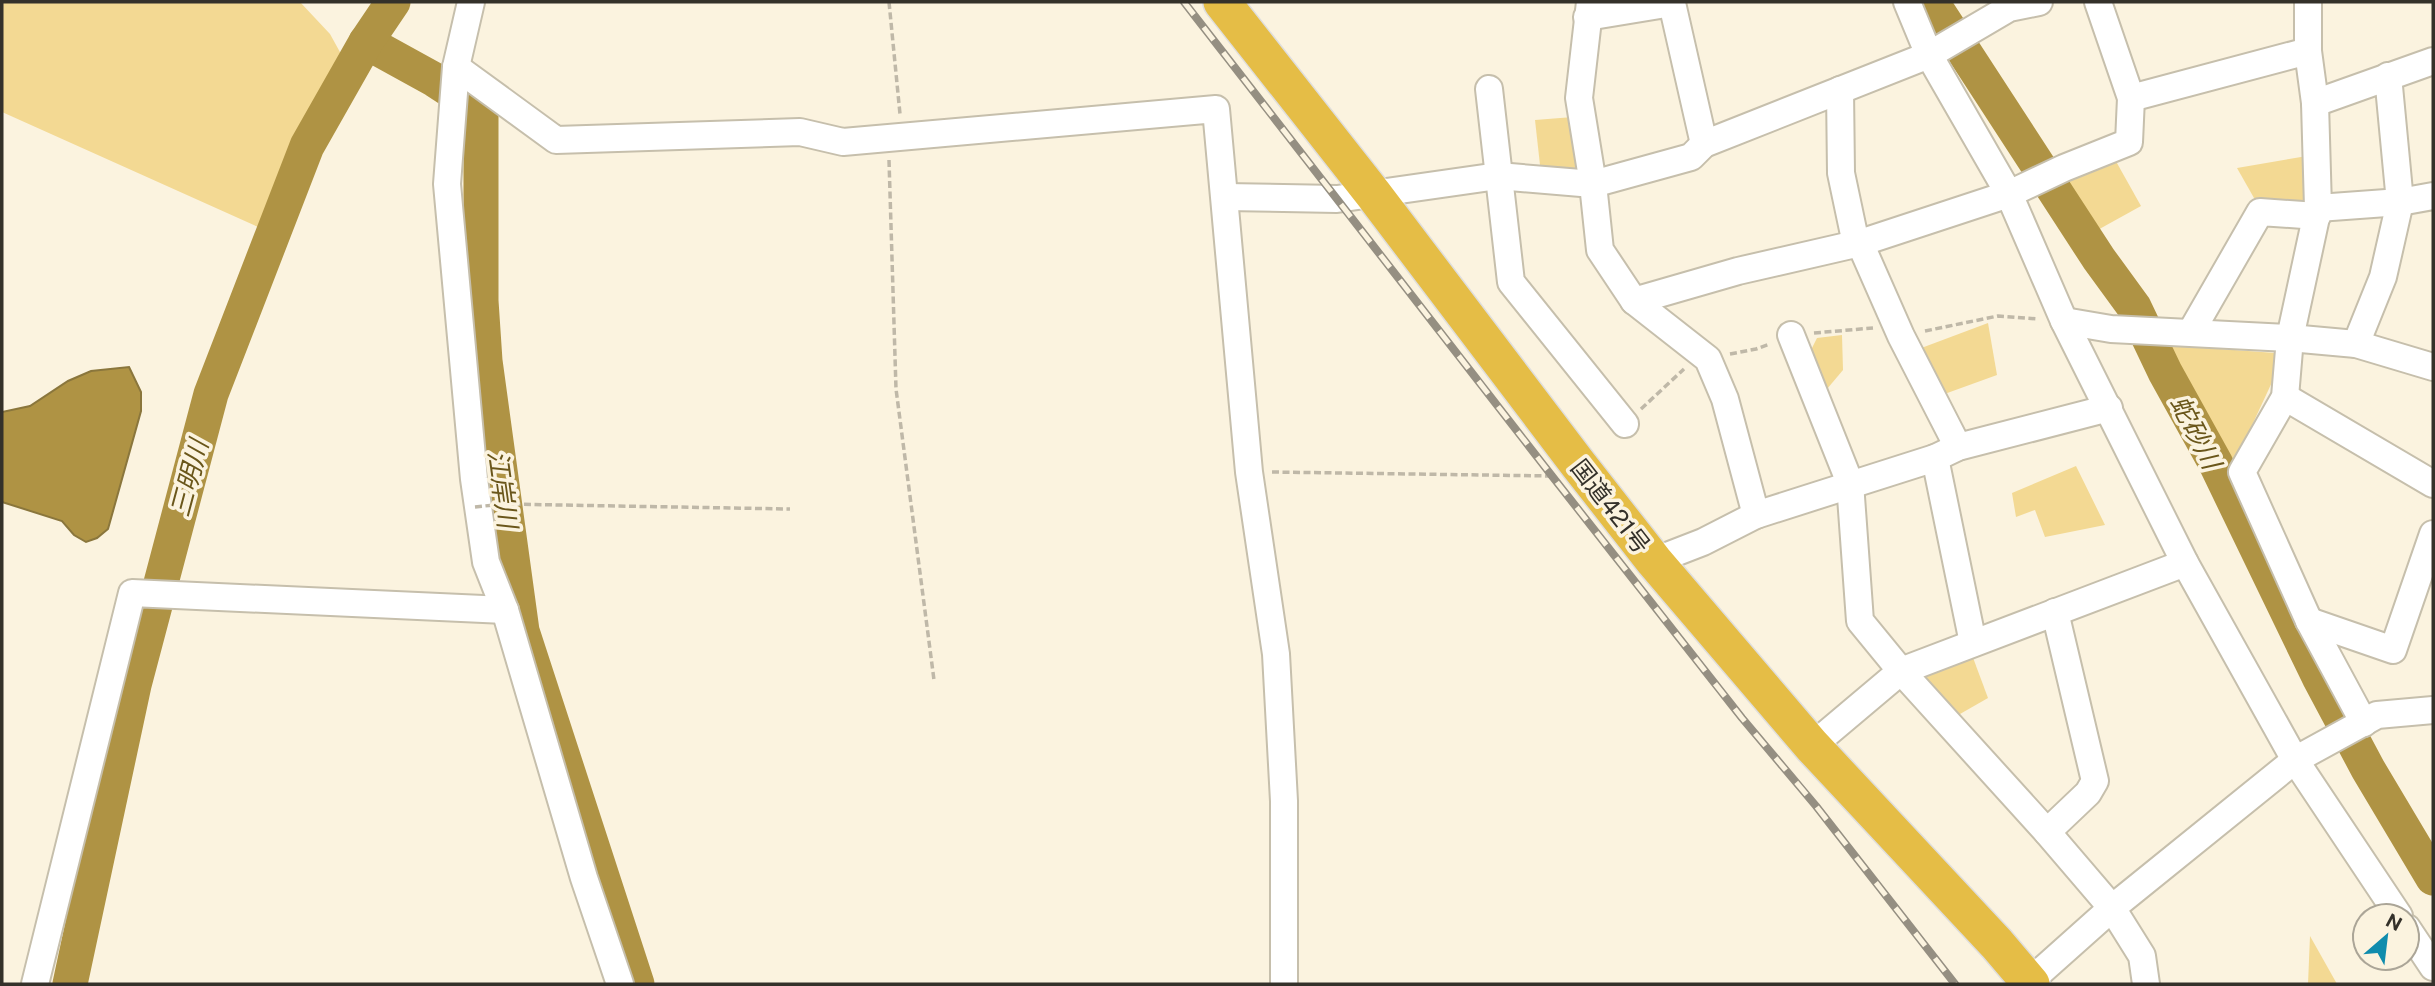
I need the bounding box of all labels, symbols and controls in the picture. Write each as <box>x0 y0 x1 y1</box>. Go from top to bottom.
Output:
water label: 蛇砂川 <box>2164 390 2229 476</box>
water label: 三明川 <box>164 433 215 520</box>
water label: 江岸川 <box>482 448 524 533</box>
street label: 国道421号 <box>1566 454 1656 558</box>
north arrow <box>2351 902 2421 972</box>
text: N <box>2382 909 2406 935</box>

